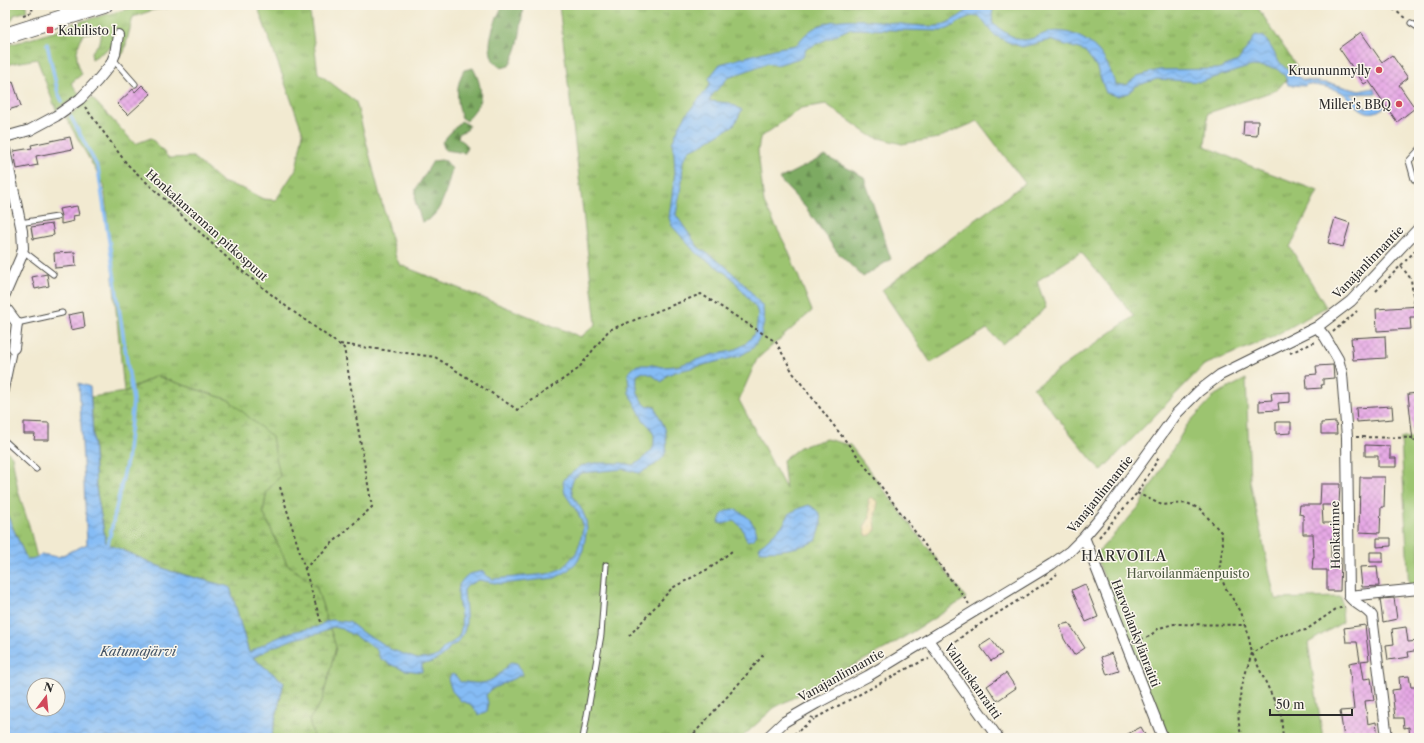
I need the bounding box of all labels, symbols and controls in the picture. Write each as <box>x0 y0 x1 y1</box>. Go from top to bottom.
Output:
place label: Kahilisto I <box>58 23 117 38</box>
marker: Kahilisto I <box>45 25 55 35</box>
place label: Kruununmylly <box>1288 63 1371 78</box>
marker: Kruununmylly <box>1374 65 1384 75</box>
place label: Miller's BBQ <box>1319 97 1391 112</box>
marker: Miller's BBQ <box>1394 99 1404 109</box>
street label: Honkalanrannan pitkospuut <box>143 166 272 284</box>
street label: Vanajanlinnantie <box>1329 222 1407 302</box>
street label: Vanajanlinnantie <box>1063 452 1136 537</box>
street label: Honkarinne <box>1327 500 1343 569</box>
district label: HARVOILA <box>1081 547 1167 565</box>
park label: Harvoilanmäenpuisto <box>1126 566 1250 581</box>
street label: Harvoilankylänraitti <box>1109 577 1164 689</box>
street label: Valmuskanraitti <box>941 639 1005 722</box>
water label: Katumajärvi <box>99 643 177 659</box>
street label: Vanajanlinnantie <box>795 645 887 705</box>
north arrow <box>26 677 66 717</box>
text: N <box>42 679 56 696</box>
scale bar <box>1270 691 1352 717</box>
text: 50 m <box>1276 697 1305 712</box>

